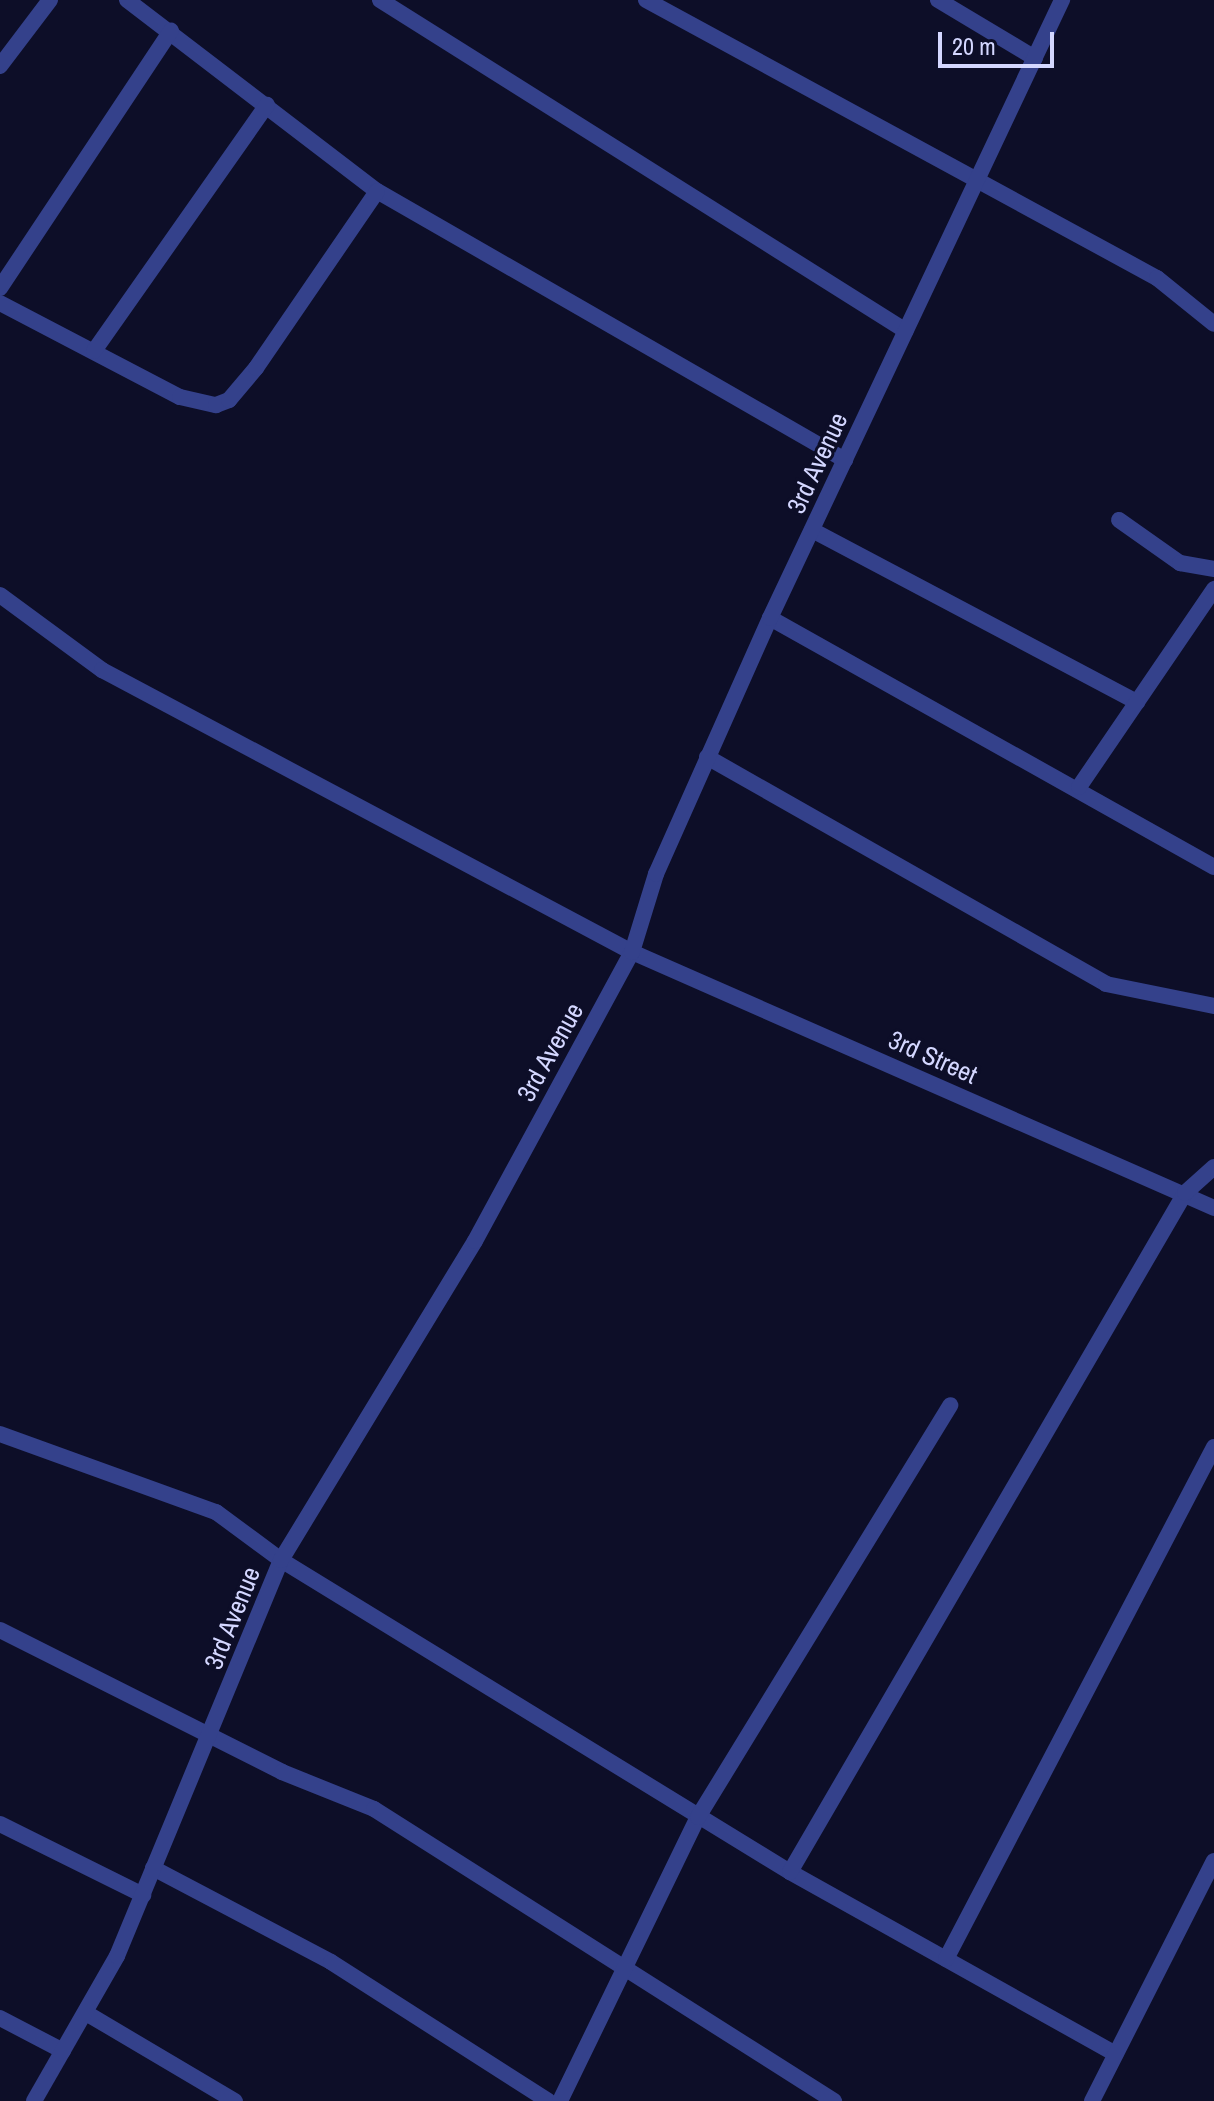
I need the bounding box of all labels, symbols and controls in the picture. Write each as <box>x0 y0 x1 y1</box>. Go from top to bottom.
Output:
scale bar <box>942 16 1058 66</box>
text: 20 m <box>952 30 996 62</box>
street label: 3rd Avenue <box>780 407 854 519</box>
street label: 3rd Avenue <box>510 997 590 1107</box>
street label: 3rd Street <box>884 1024 982 1090</box>
street label: 3rd Avenue <box>197 1562 267 1674</box>

